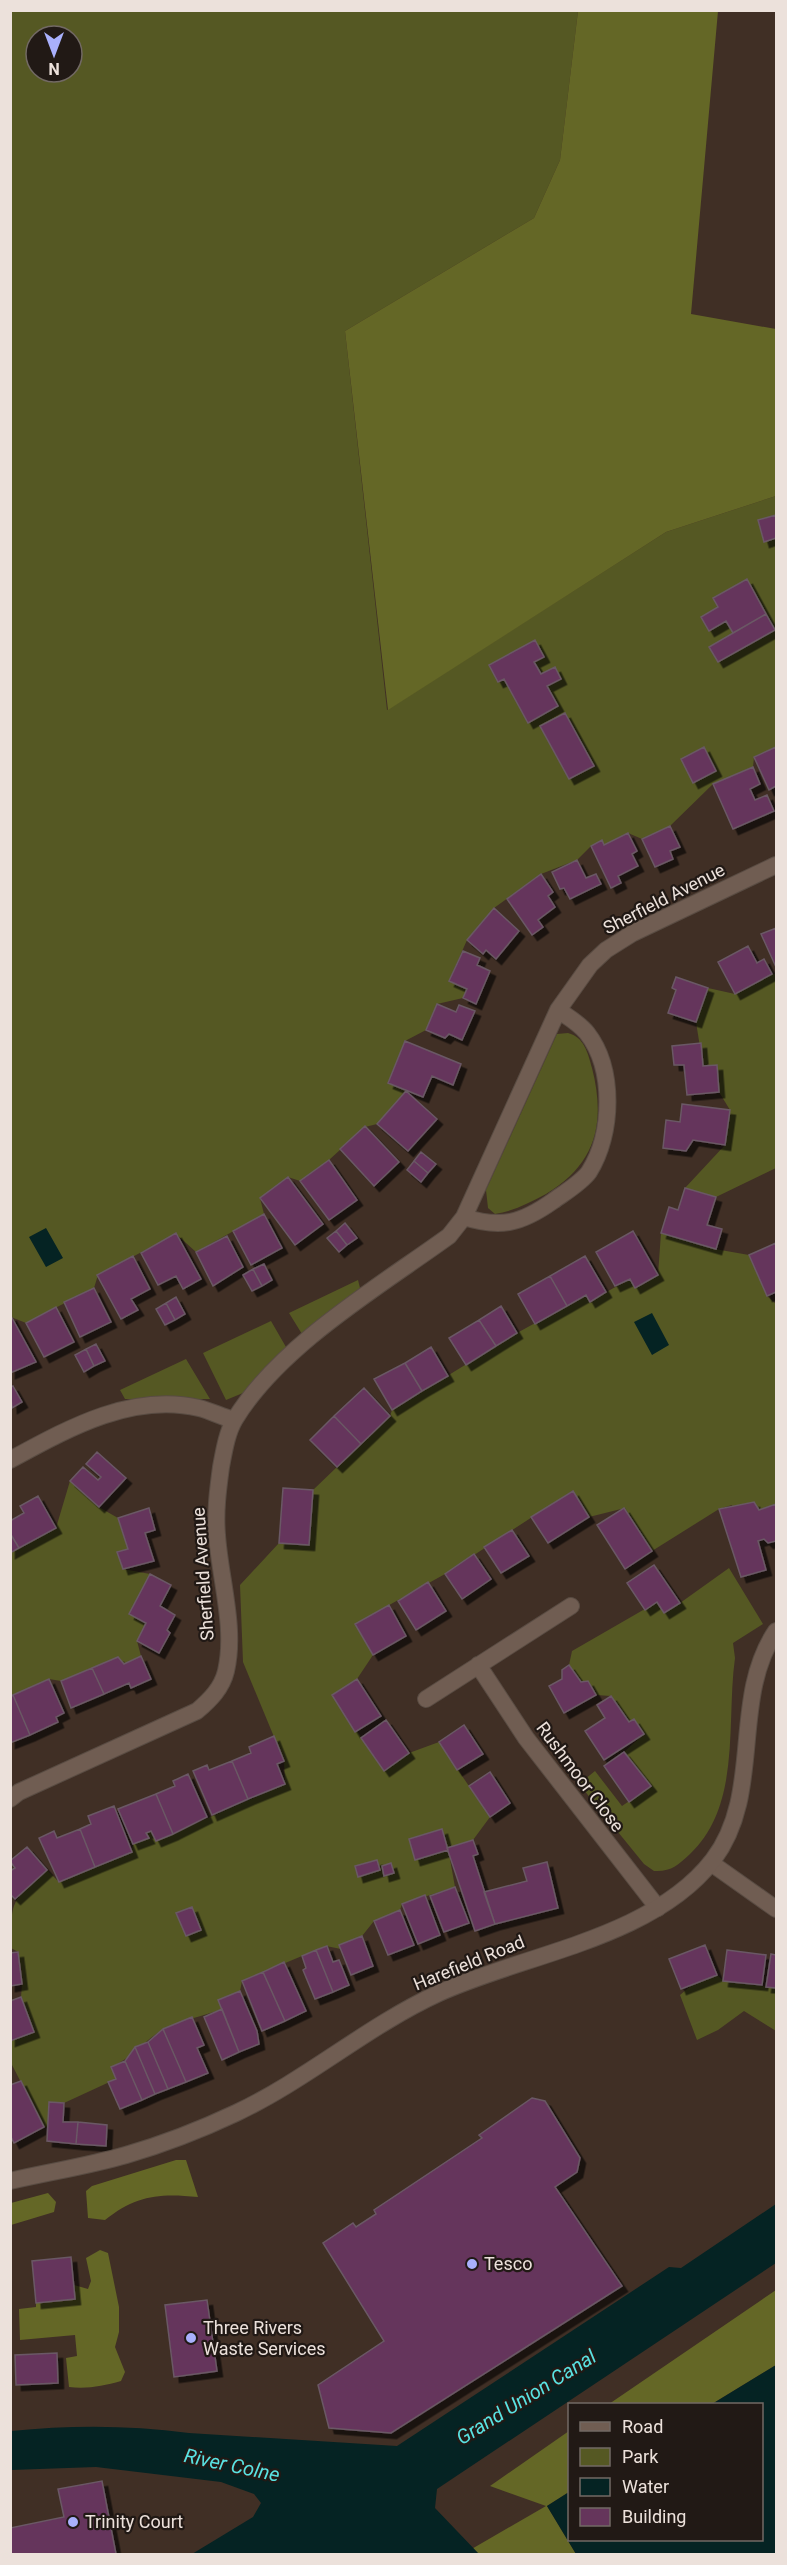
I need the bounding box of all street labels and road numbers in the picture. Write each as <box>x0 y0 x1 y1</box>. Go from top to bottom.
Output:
street label: Sherfield Avenue <box>599 859 728 938</box>
street label: Sherfield Avenue <box>187 1507 218 1641</box>
street label: Rushmoor Close <box>532 1718 629 1836</box>
street label: Harefield Road <box>410 1931 527 1994</box>

